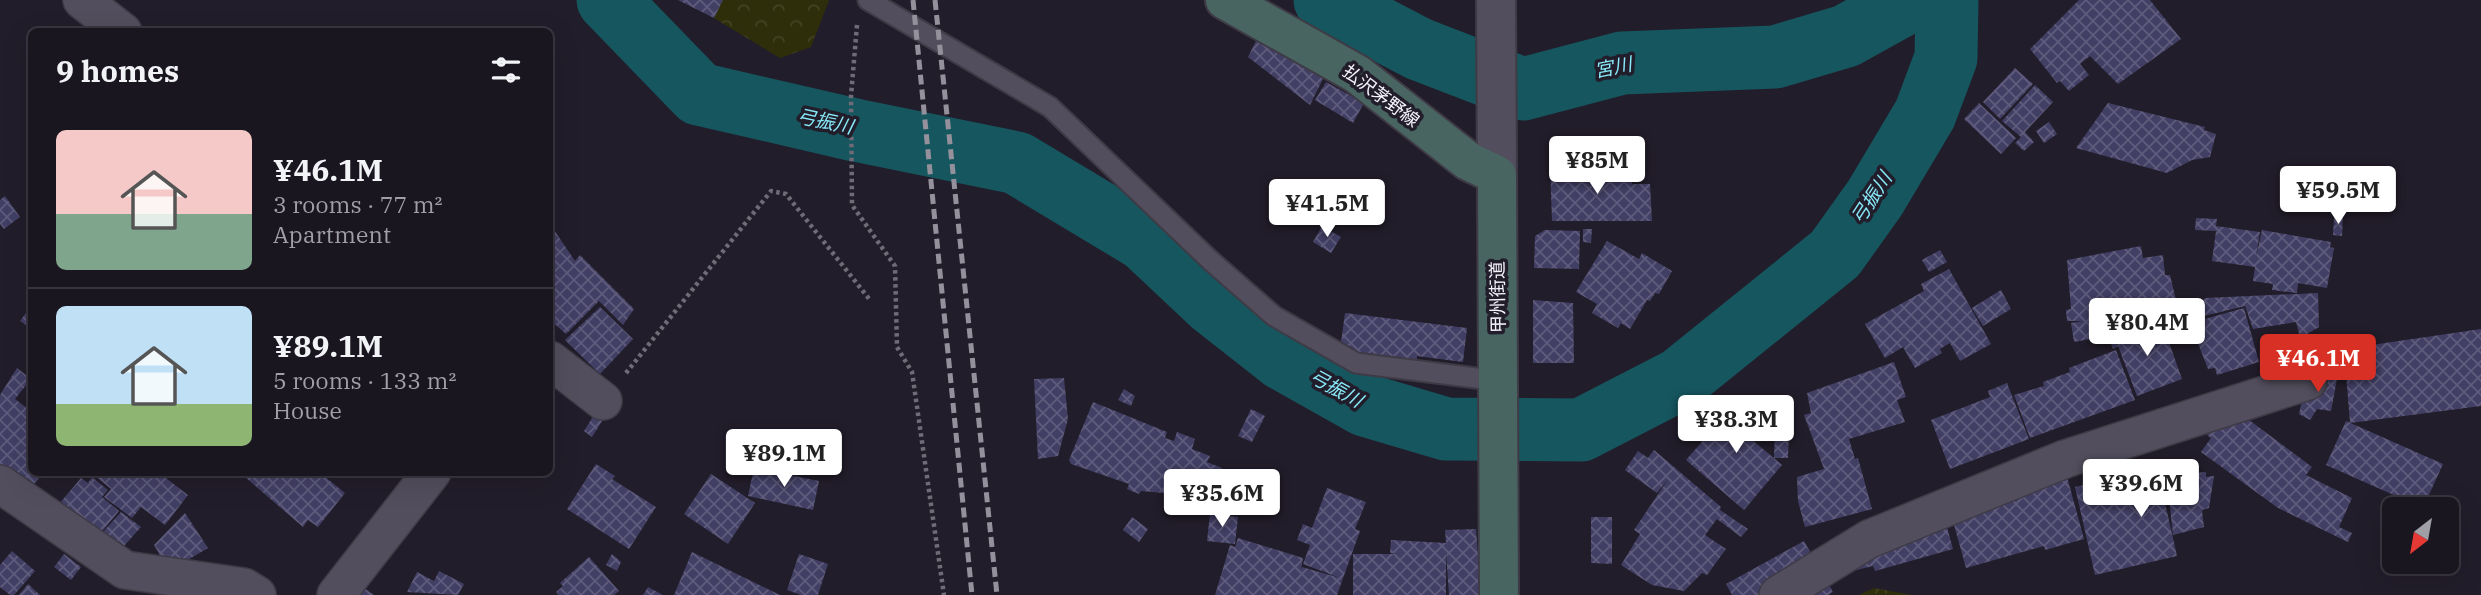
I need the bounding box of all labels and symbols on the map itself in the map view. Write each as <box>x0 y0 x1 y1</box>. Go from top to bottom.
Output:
water label: 宮川 <box>1592 51 1636 82</box>
street label: 払沢茅野線 <box>1338 59 1424 132</box>
water label: 弓振川 <box>795 103 857 139</box>
pin: ¥85M <box>1556 136 1638 196</box>
water label: 弓振川 <box>1845 166 1898 228</box>
pin: ¥59.5M <box>2281 166 2395 226</box>
pin: ¥41.5M <box>1270 180 1384 239</box>
street label: 甲州街道 <box>1485 261 1510 333</box>
pin: ¥80.4M <box>2090 298 2204 358</box>
pin: ¥46.1M <box>2261 334 2375 394</box>
water label: 弓振川 <box>1305 364 1368 413</box>
pin: ¥38.3M <box>1679 396 1793 455</box>
pin: ¥89.1M <box>727 430 841 489</box>
pin: ¥39.6M <box>2084 460 2198 519</box>
pin: ¥35.6M <box>1165 470 1279 529</box>
north arrow <box>2382 497 2459 574</box>

